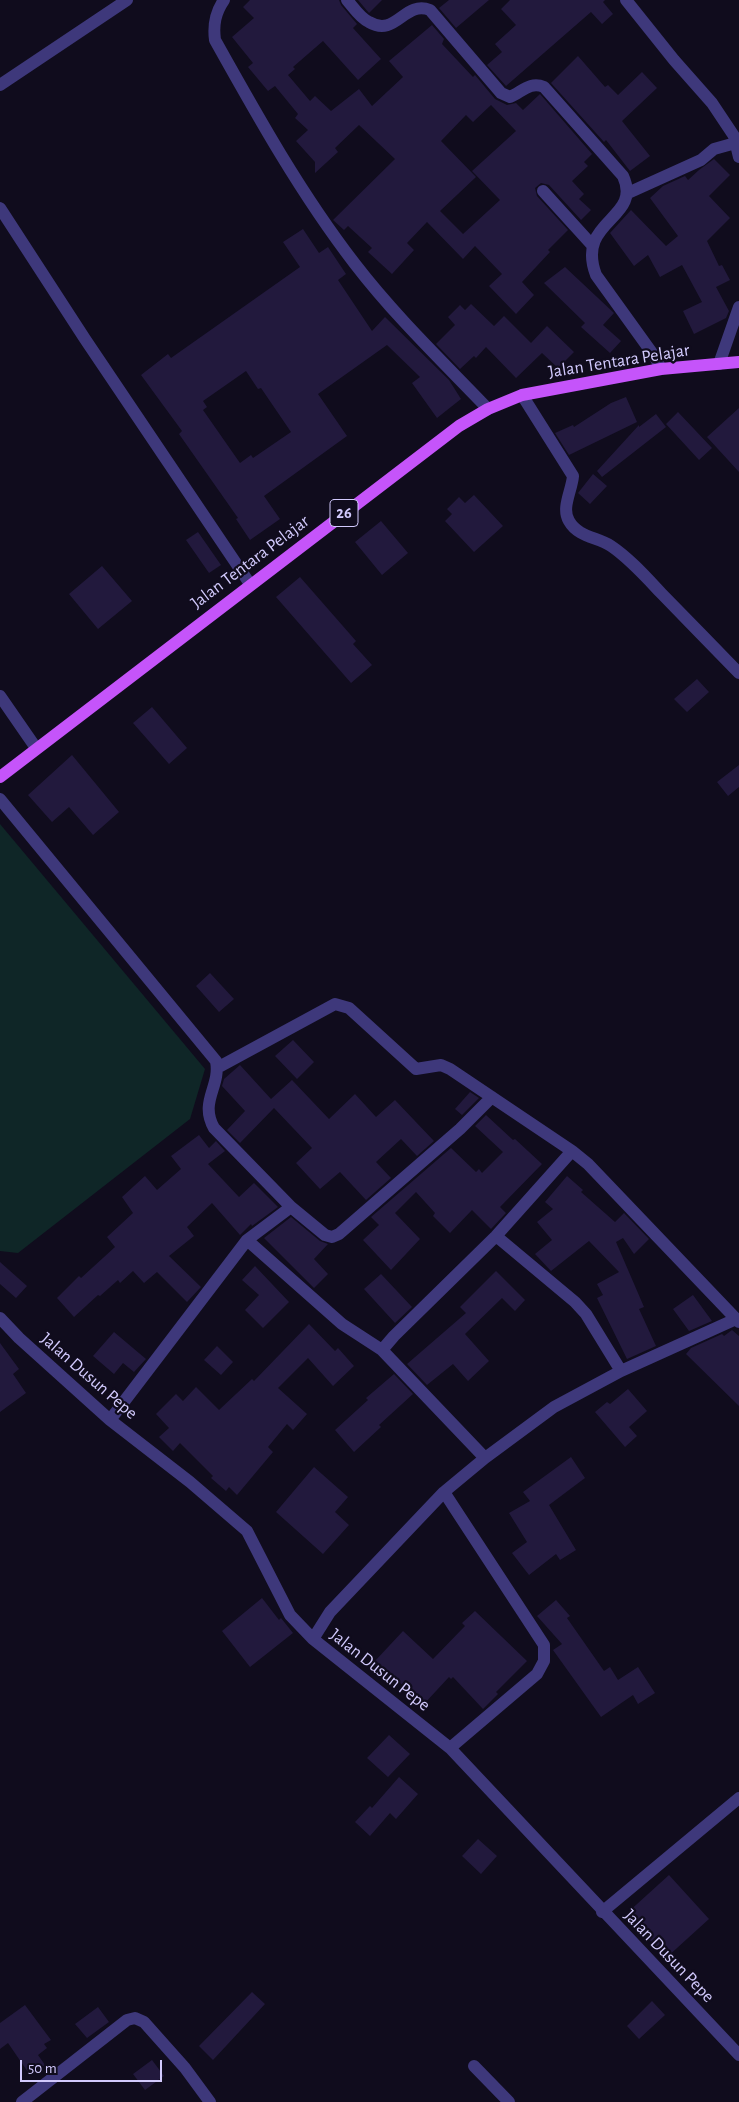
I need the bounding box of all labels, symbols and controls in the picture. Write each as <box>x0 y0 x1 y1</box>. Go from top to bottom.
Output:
street label: Jalan Tentara Pelajar <box>547 339 691 383</box>
road number: 26 <box>330 499 358 526</box>
street label: Jalan Tentara Pelajar <box>186 510 314 614</box>
street label: Jalan Dusun Pepe <box>36 1328 142 1424</box>
street label: Jalan Dusun Pepe <box>325 1624 435 1716</box>
street label: Jalan Dusun Pepe <box>619 1905 719 2007</box>
scale bar <box>22 2050 165 2082</box>
text: 50 m <box>28 2061 57 2076</box>

